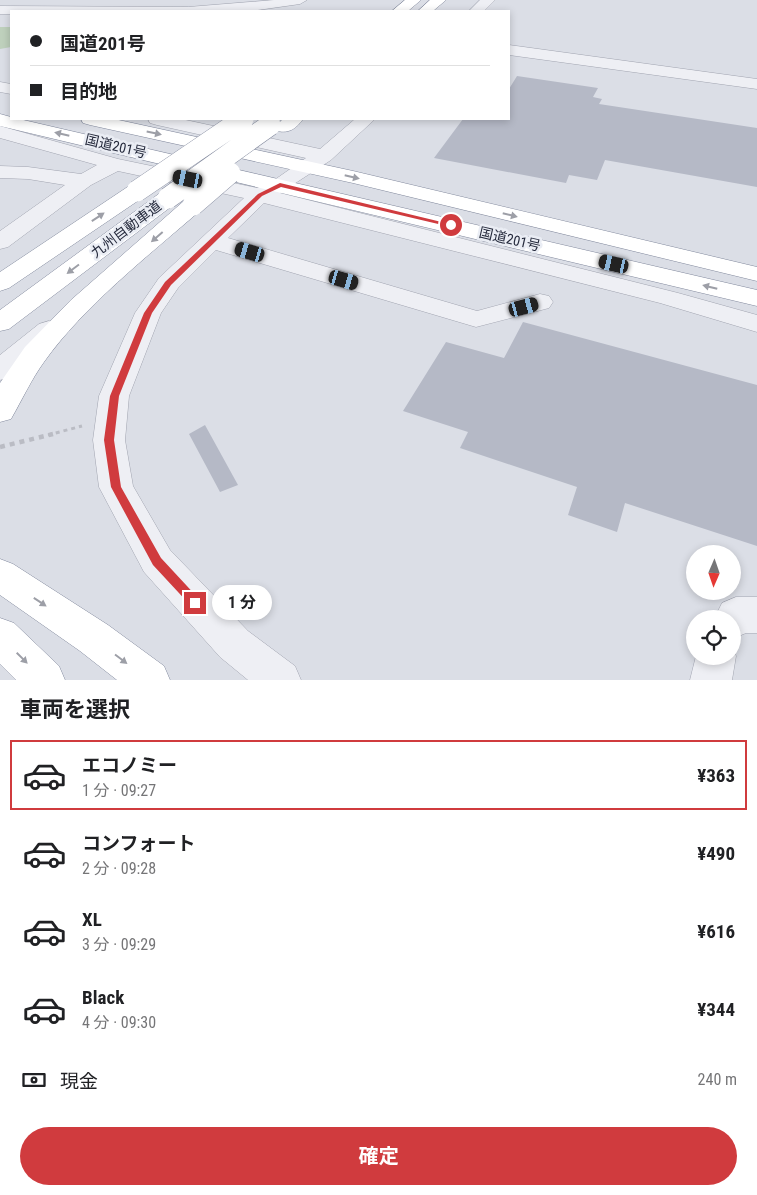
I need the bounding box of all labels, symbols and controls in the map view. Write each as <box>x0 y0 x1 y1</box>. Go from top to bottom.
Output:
text: 国道201号 <box>60 32 146 55</box>
text: 目的地 <box>60 80 117 103</box>
one-way arrow <box>147 129 162 137</box>
one-way arrow <box>55 130 70 138</box>
street label: 国道201号 <box>84 131 148 161</box>
car <box>171 169 204 189</box>
one-way arrow <box>344 173 359 181</box>
street label: 九州自動車道 <box>88 197 164 261</box>
one-way arrow <box>502 211 517 219</box>
one-way arrow <box>92 212 105 221</box>
route start <box>440 214 462 236</box>
street label: 国道201号 <box>478 224 542 254</box>
one-way arrow <box>151 231 163 243</box>
car <box>233 241 266 263</box>
car <box>597 253 630 275</box>
one-way arrow <box>66 264 80 274</box>
car <box>327 269 360 291</box>
one-way arrow <box>702 283 717 291</box>
car <box>507 296 540 318</box>
north arrow <box>686 545 741 600</box>
map controls <box>686 545 741 665</box>
callout: 1 分 <box>212 586 272 620</box>
route end <box>184 592 206 614</box>
text: 1 分 <box>228 593 256 612</box>
one-way arrow <box>34 597 47 607</box>
button: locate <box>686 610 741 665</box>
one-way arrow <box>16 652 28 664</box>
one-way arrow <box>114 654 128 664</box>
text: 車両を選択 <box>20 697 130 722</box>
icon: car <box>22 753 67 798</box>
text: エコノミー <box>82 754 177 777</box>
text: ¥363 <box>697 764 735 787</box>
text: 1 分 · 09:27 <box>82 781 156 800</box>
icon: car <box>22 831 67 876</box>
text: コンフォート <box>82 832 195 855</box>
text: ¥490 <box>697 842 735 865</box>
text: 2 分 · 09:28 <box>82 859 156 878</box>
text: XL <box>82 908 102 931</box>
icon: car <box>22 909 67 954</box>
text: ¥616 <box>697 920 735 943</box>
text: 3 分 · 09:29 <box>82 935 156 954</box>
text: Black <box>82 986 124 1009</box>
icon: car <box>22 987 67 1032</box>
text: ¥344 <box>697 998 735 1021</box>
text: 4 分 · 09:30 <box>82 1013 156 1032</box>
icon: cash <box>20 1066 48 1094</box>
text: 現金 <box>60 1070 98 1093</box>
text: 240 m <box>698 1070 737 1089</box>
button: 確定 <box>20 1127 737 1185</box>

